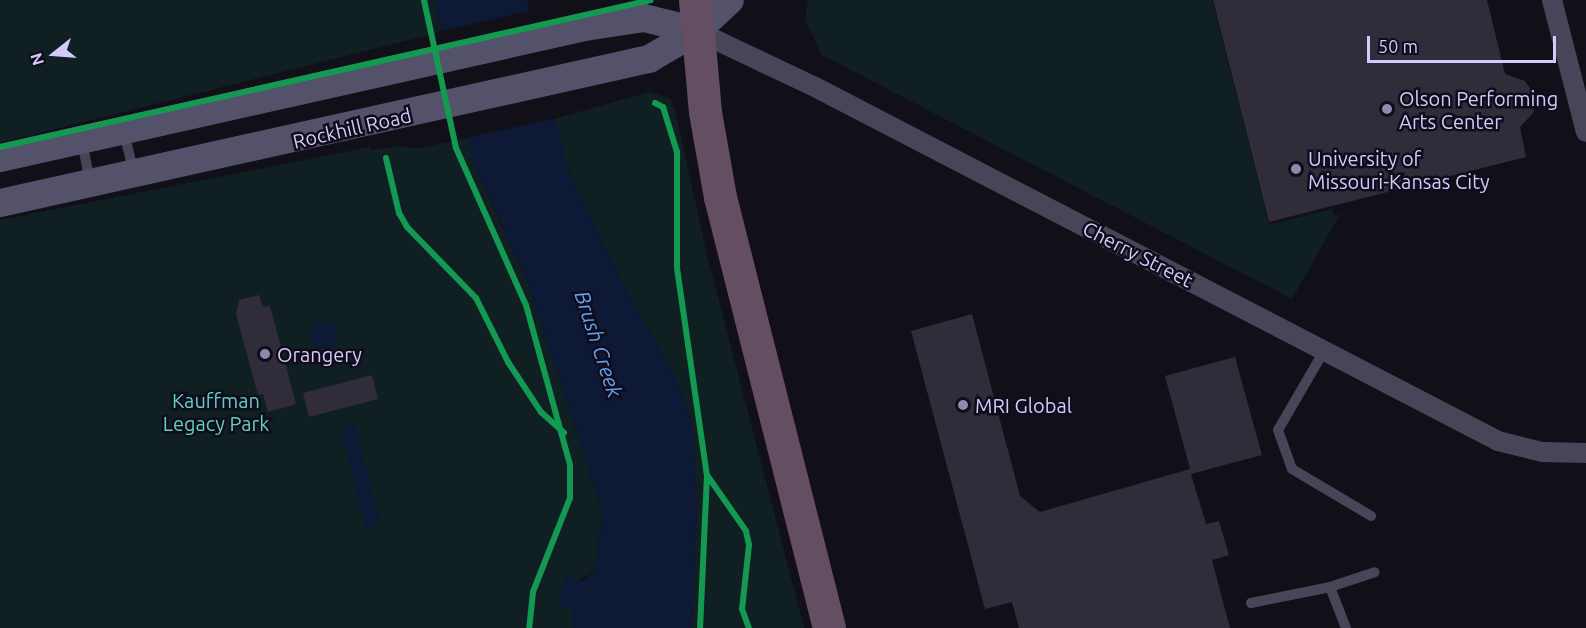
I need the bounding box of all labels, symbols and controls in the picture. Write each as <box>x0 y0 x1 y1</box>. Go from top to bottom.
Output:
north arrow <box>24 24 84 84</box>
scale bar <box>1370 24 1559 62</box>
text: 50 m <box>1378 36 1418 56</box>
text: N <box>26 51 47 68</box>
place label: Olson Performing Arts Center <box>1399 86 1558 133</box>
marker: Olson Performing Arts Center <box>1380 102 1394 116</box>
street label: Rockhill Road <box>290 103 414 153</box>
place label: University of Missouri-Kansas City <box>1308 146 1490 193</box>
marker: University of Missouri-Kansas City <box>1289 162 1303 176</box>
street label: Cherry Street <box>1079 216 1197 292</box>
water label: Brush Creek <box>570 287 628 401</box>
place label: Orangery <box>277 342 362 366</box>
marker: Orangery <box>258 347 272 361</box>
park label: Kauffman Legacy Park <box>163 389 269 436</box>
place label: MRI Global <box>975 393 1072 417</box>
marker: MRI Global <box>956 398 970 412</box>

